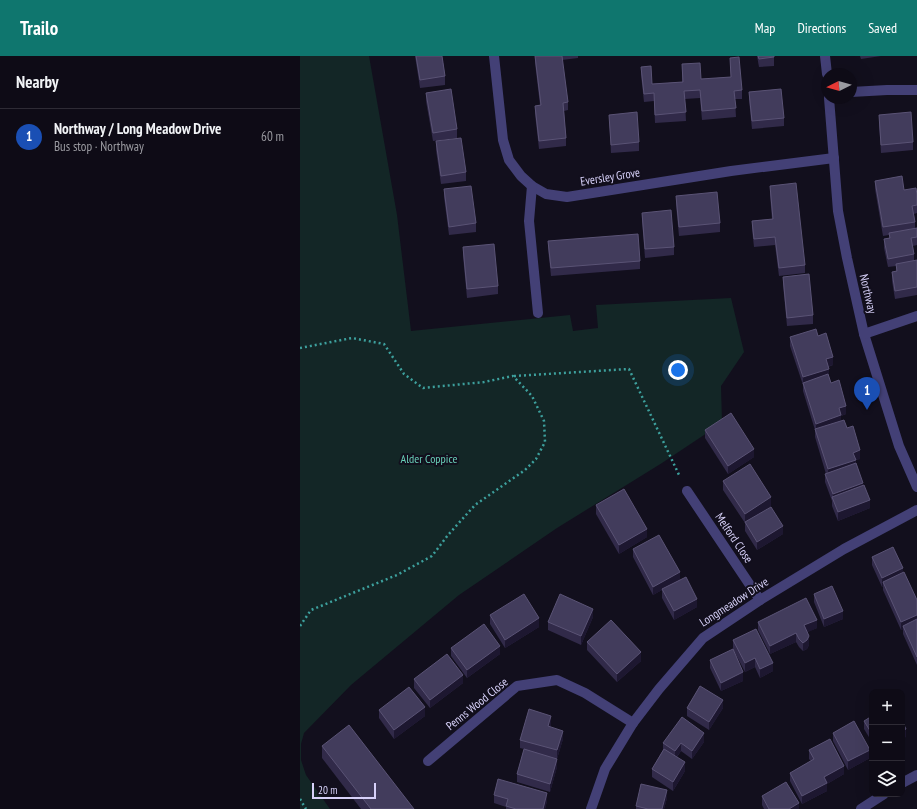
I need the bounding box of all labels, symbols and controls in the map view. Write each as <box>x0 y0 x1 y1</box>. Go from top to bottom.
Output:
text: Trailo <box>20 16 58 40</box>
text: Map <box>755 19 775 37</box>
text: Directions <box>797 19 846 37</box>
text: Saved <box>868 19 897 37</box>
north arrow <box>821 68 857 104</box>
text: Nearby <box>16 71 59 93</box>
text: Northway / Long Meadow Drive <box>54 119 221 138</box>
text: 1 <box>26 128 32 145</box>
text: 60 m <box>261 128 284 145</box>
text: Bus stop · Northway <box>54 138 144 155</box>
street label: Eversley Grove <box>579 164 641 189</box>
street label: Northway <box>857 273 880 316</box>
your location <box>668 360 688 380</box>
pin: 1 <box>854 377 880 410</box>
park label: Alder Coppice <box>401 451 457 466</box>
street label: Melford Close <box>712 510 757 566</box>
street label: Longmeadow Drive <box>696 574 771 629</box>
street label: Penns Wood Close <box>443 674 511 733</box>
map controls <box>869 689 905 797</box>
button: + <box>869 689 905 725</box>
button: − <box>869 725 905 761</box>
button: layers <box>869 761 905 797</box>
scale bar <box>312 781 376 800</box>
text: 20 m <box>318 783 337 797</box>

